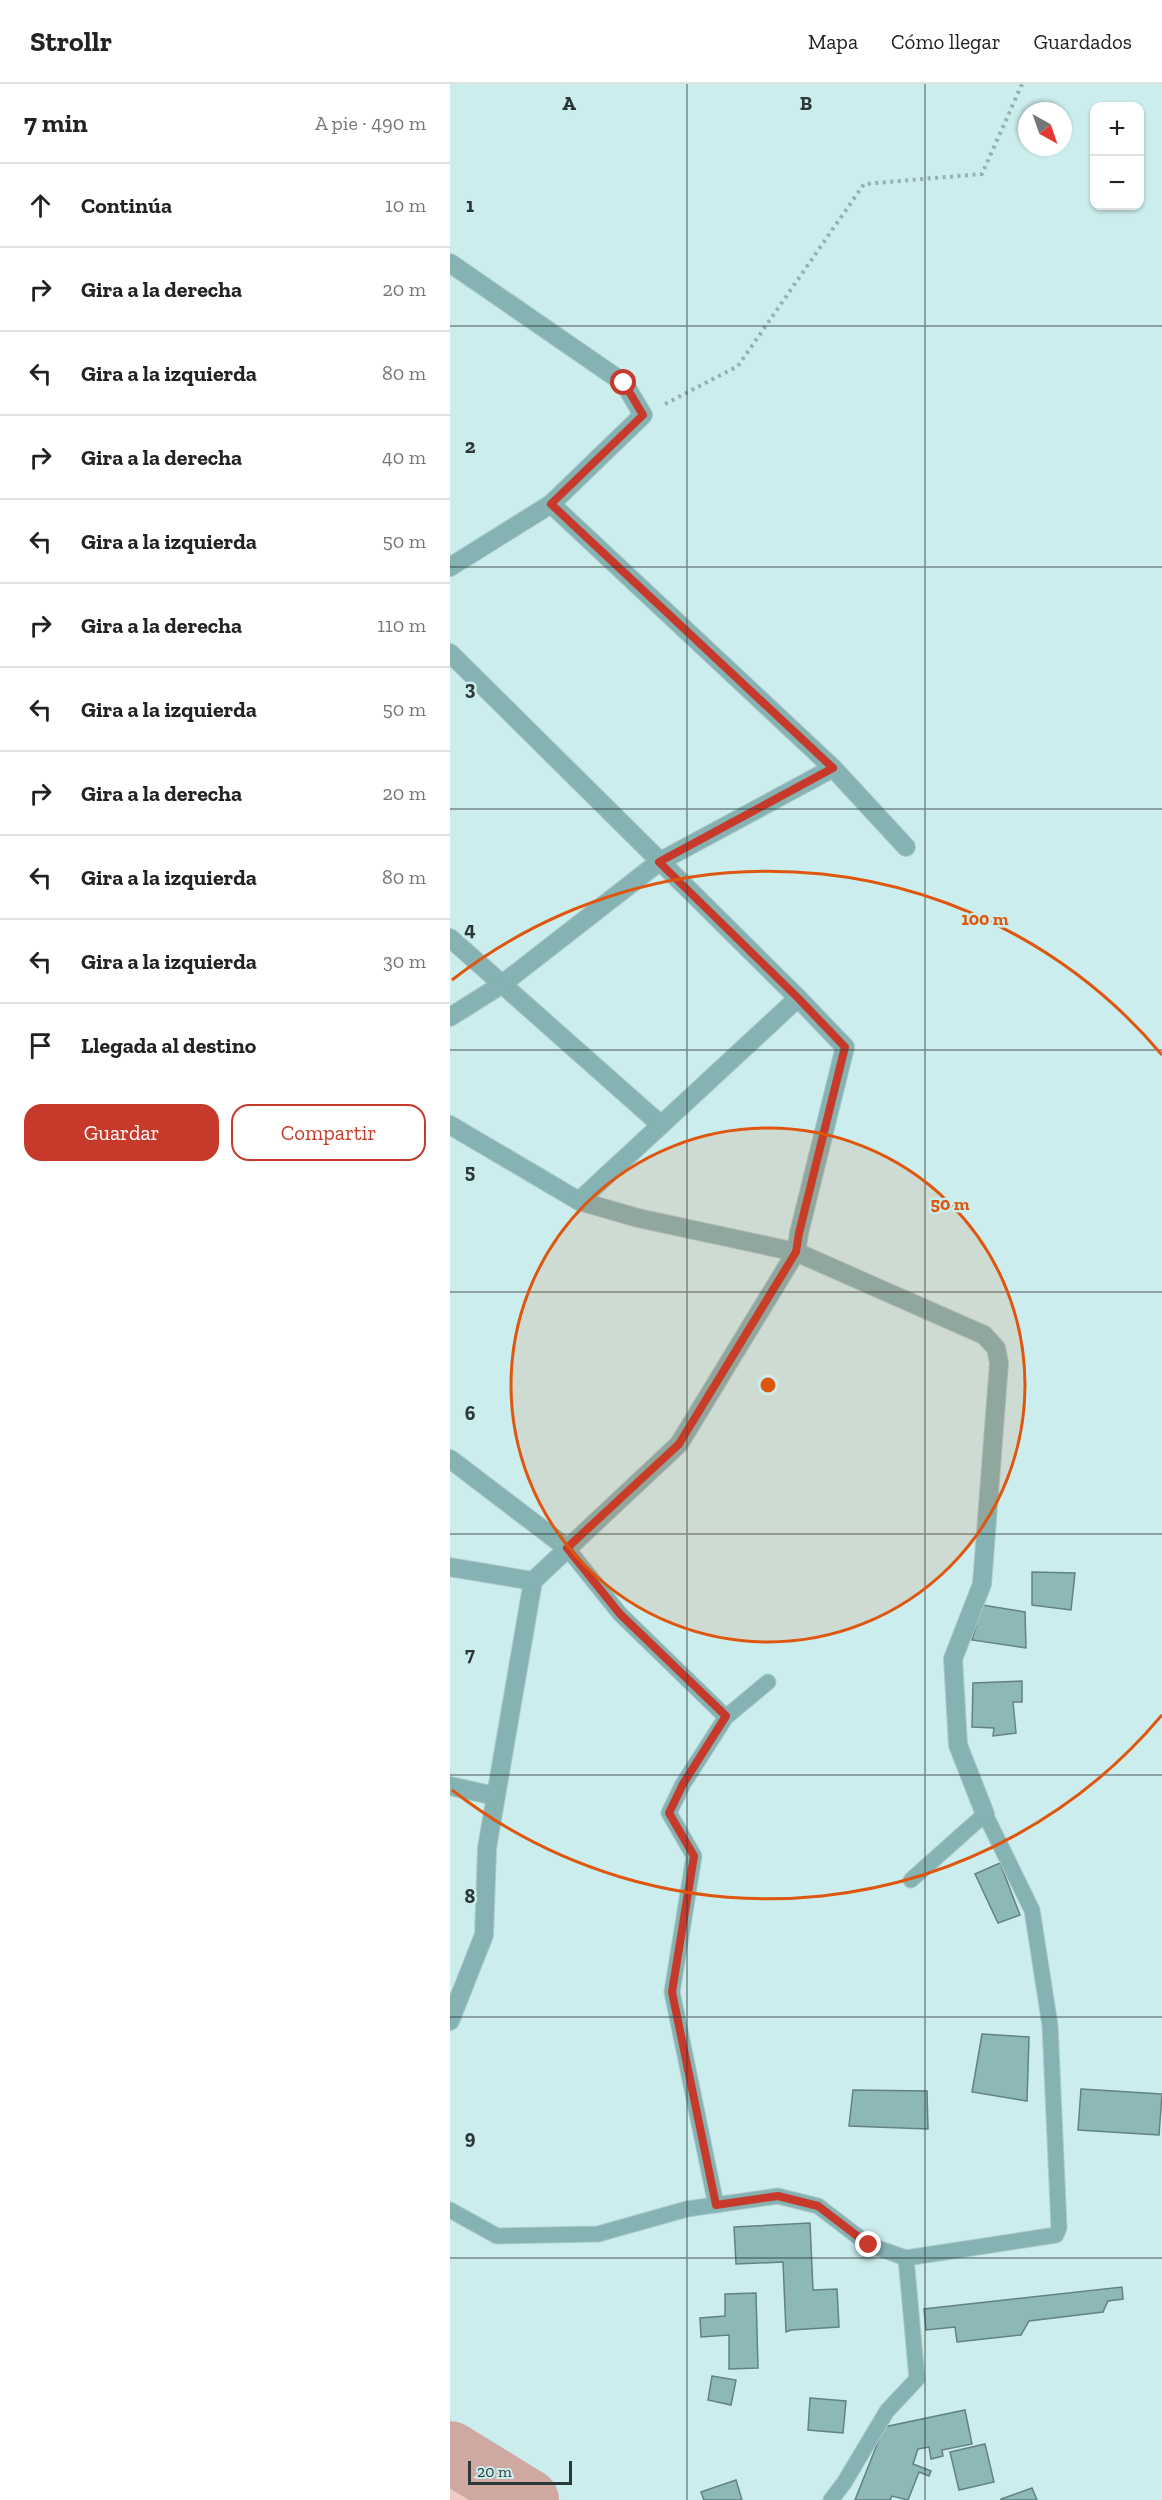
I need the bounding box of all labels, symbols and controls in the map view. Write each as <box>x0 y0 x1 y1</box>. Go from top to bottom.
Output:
text: Strollr <box>30 25 112 58</box>
text: Mapa <box>808 29 858 54</box>
text: Cómo llegar <box>891 29 1001 54</box>
text: Guardados <box>1034 29 1132 54</box>
text: A <box>562 91 576 115</box>
text: B <box>800 91 812 115</box>
north arrow <box>1018 102 1072 156</box>
map controls <box>1090 102 1144 210</box>
button: + <box>1090 102 1144 156</box>
text: 7 min <box>24 107 88 139</box>
text: A pie · 490 m <box>315 111 426 135</box>
button: − <box>1090 156 1144 210</box>
icon: ahead <box>24 189 57 222</box>
text: Continúa <box>81 192 172 219</box>
text: 10 m <box>385 193 426 217</box>
text: 1 <box>466 193 474 217</box>
icon: right <box>24 273 57 306</box>
text: Gira a la derecha <box>81 276 242 303</box>
text: 20 m <box>382 277 426 301</box>
icon: left <box>24 357 57 390</box>
text: Gira a la izquierda <box>81 360 257 387</box>
text: 80 m <box>382 361 426 385</box>
route start <box>610 369 636 395</box>
text: 2 <box>465 434 476 458</box>
icon: right <box>24 441 57 474</box>
text: Gira a la derecha <box>81 444 242 471</box>
text: 40 m <box>382 445 426 469</box>
icon: left <box>24 525 57 558</box>
text: Gira a la izquierda <box>81 528 257 555</box>
text: 50 m <box>382 529 426 553</box>
icon: right <box>24 609 57 642</box>
text: Gira a la derecha <box>81 612 242 639</box>
text: 110 m <box>377 613 426 637</box>
text: 3 <box>465 676 476 700</box>
icon: left <box>24 693 57 726</box>
text: Gira a la izquierda <box>81 696 257 723</box>
text: 50 m <box>382 697 426 721</box>
icon: right <box>24 777 57 810</box>
text: Gira a la derecha <box>81 780 242 807</box>
text: 20 m <box>382 781 426 805</box>
icon: left <box>24 861 57 894</box>
text: Gira a la izquierda <box>81 864 257 891</box>
text: 80 m <box>382 865 426 889</box>
text: 100 m <box>961 908 1009 930</box>
text: 4 <box>464 917 476 941</box>
icon: left <box>24 945 57 978</box>
text: Gira a la izquierda <box>81 948 257 975</box>
text: 30 m <box>383 949 426 973</box>
icon: arrive <box>24 1029 57 1062</box>
text: Llegada al destino <box>81 1032 256 1059</box>
button: Guardar <box>24 1104 219 1161</box>
button: Compartir <box>231 1104 426 1161</box>
text: 5 <box>465 1159 475 1183</box>
text: 50 m <box>931 1193 970 1215</box>
centre of rings <box>758 1375 778 1395</box>
text: 6 <box>465 1401 476 1425</box>
text: 7 <box>465 1642 475 1666</box>
text: 8 <box>465 1884 476 1908</box>
text: 9 <box>465 2125 476 2149</box>
route end <box>855 2231 881 2257</box>
scale bar <box>468 2458 572 2486</box>
text: 20 m <box>477 2462 512 2481</box>

